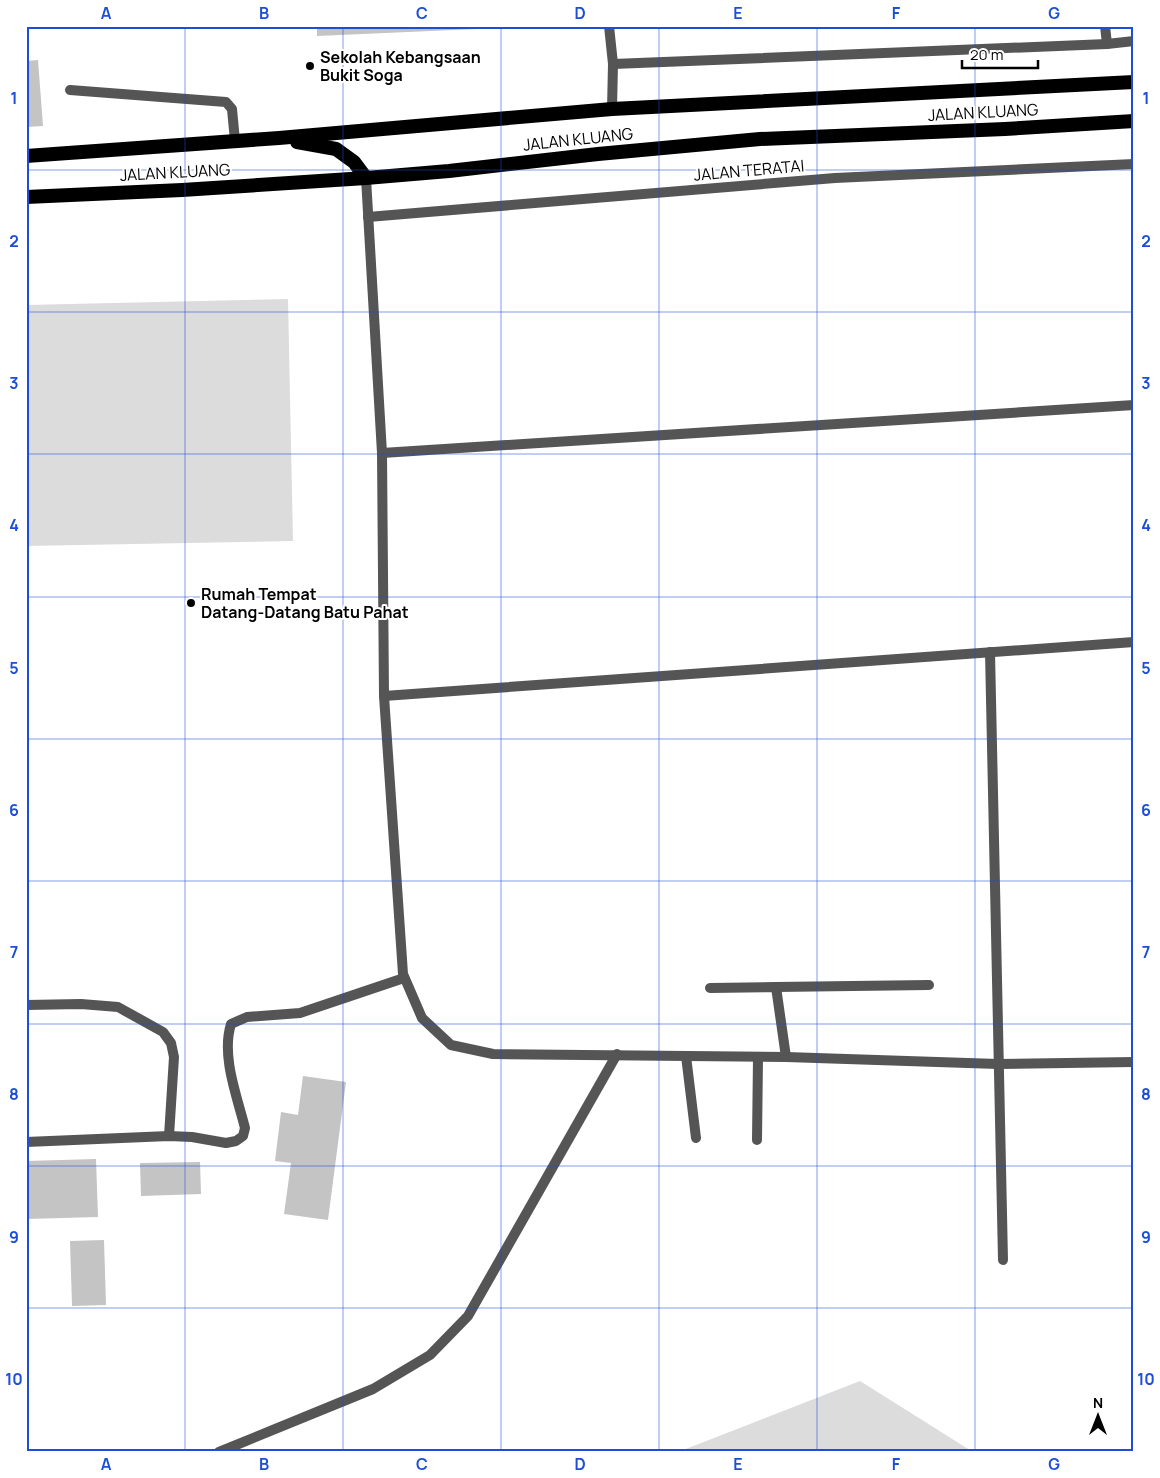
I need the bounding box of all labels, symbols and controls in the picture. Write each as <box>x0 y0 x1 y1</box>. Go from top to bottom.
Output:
text: A <box>101 2 112 24</box>
text: B <box>259 2 269 24</box>
text: C <box>416 2 428 24</box>
text: D <box>574 2 586 24</box>
text: E <box>733 2 743 24</box>
text: F <box>892 2 901 24</box>
text: G <box>1048 2 1060 24</box>
scale bar <box>962 38 1039 70</box>
text: 20 m <box>970 44 1003 65</box>
place label: Sekolah Kebangsaan Bukit Soga <box>320 46 481 86</box>
marker: Sekolah Kebangsaan Bukit Soga <box>304 60 316 72</box>
text: 1 <box>10 87 18 109</box>
text: 1 <box>1142 87 1150 109</box>
street label: JALAN KLUANG <box>927 98 1039 126</box>
street label: JALAN KLUANG <box>522 122 634 156</box>
street label: JALAN TERATAI <box>693 154 805 186</box>
street label: JALAN KLUANG <box>119 158 231 186</box>
text: 2 <box>9 230 19 252</box>
text: 2 <box>1141 230 1151 252</box>
text: 3 <box>9 372 19 394</box>
text: 3 <box>1141 372 1151 394</box>
text: 4 <box>9 514 19 536</box>
text: 4 <box>1141 514 1151 536</box>
place label: Rumah Tempat Datang-Datang Batu Pahat <box>201 583 409 623</box>
marker: Rumah Tempat Datang-Datang Batu Pahat <box>185 597 197 609</box>
text: 5 <box>9 657 19 679</box>
text: 5 <box>1141 657 1151 679</box>
text: 6 <box>9 799 19 821</box>
text: 6 <box>1141 799 1151 821</box>
text: 7 <box>10 941 18 963</box>
text: 7 <box>1142 941 1150 963</box>
text: 8 <box>9 1083 19 1105</box>
text: 8 <box>1141 1083 1151 1105</box>
text: 9 <box>9 1226 19 1248</box>
text: 9 <box>1141 1226 1151 1248</box>
text: 10 <box>5 1368 23 1390</box>
text: 10 <box>1137 1368 1155 1390</box>
north arrow <box>1072 1390 1122 1440</box>
text: N <box>1093 1393 1103 1412</box>
text: A <box>101 1453 112 1475</box>
text: B <box>259 1453 269 1475</box>
text: C <box>416 1453 428 1475</box>
text: D <box>574 1453 586 1475</box>
text: E <box>733 1453 743 1475</box>
text: F <box>892 1453 901 1475</box>
text: G <box>1048 1453 1060 1475</box>

